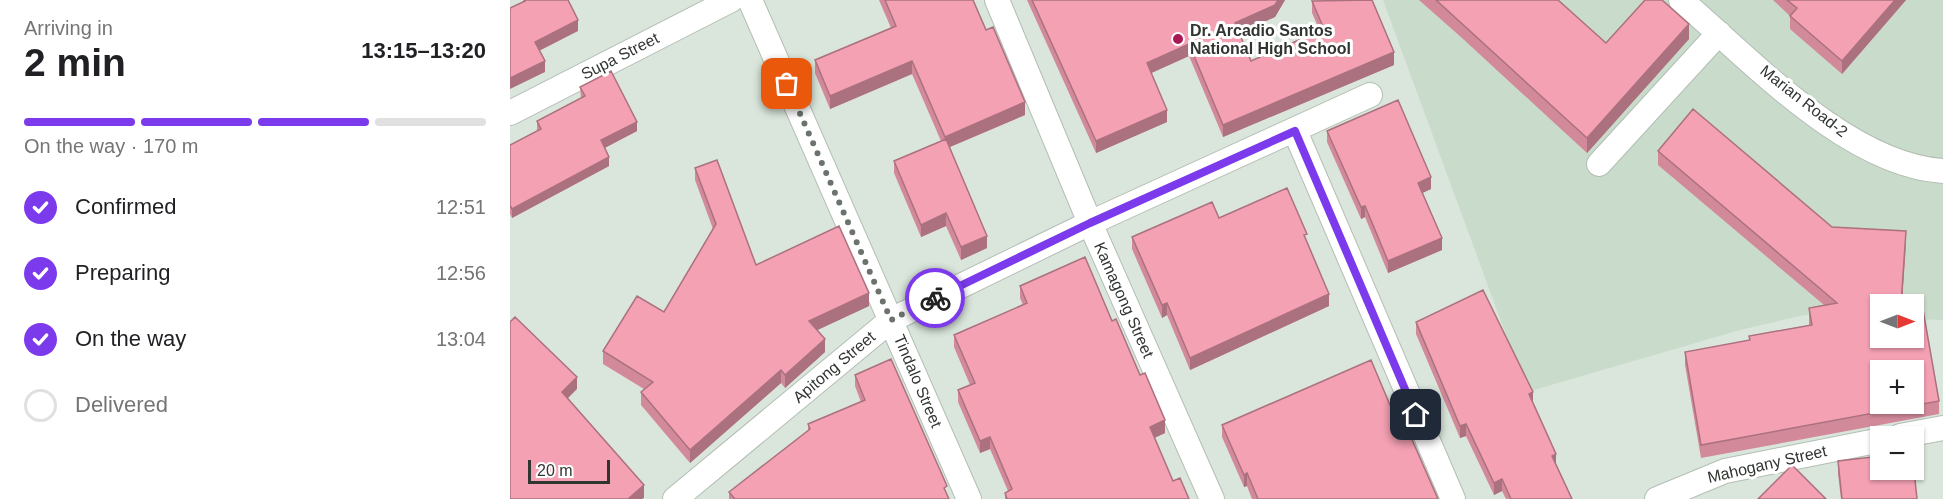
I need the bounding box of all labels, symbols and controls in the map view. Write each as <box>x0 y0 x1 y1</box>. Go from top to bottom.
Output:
text: Arriving in <box>24 17 113 39</box>
place label: Dr. Arcadio Santos National High School <box>1190 22 1351 57</box>
street label: Supa Street <box>578 29 662 83</box>
marker: Dr. Arcadio Santos National High School <box>1171 32 1185 46</box>
text: 13:15–13:20 <box>361 38 486 63</box>
text: 2 min <box>24 41 126 84</box>
pin <box>761 58 812 109</box>
street label: Marian Road-2 <box>1757 62 1851 140</box>
icon: bag <box>770 67 803 100</box>
text: On the way · 170 m <box>24 135 199 157</box>
icon: check <box>24 191 57 224</box>
text: Confirmed <box>75 194 176 219</box>
text: 12:51 <box>436 196 486 218</box>
street label: Kamagong Street <box>1091 240 1157 361</box>
icon: check <box>24 257 57 290</box>
text: Preparing <box>75 260 170 285</box>
text: 12:56 <box>436 262 486 284</box>
courier <box>905 268 965 328</box>
icon: bike <box>919 282 952 315</box>
north arrow <box>1870 294 1924 348</box>
map controls <box>1870 294 1924 480</box>
icon: check <box>24 323 57 356</box>
text: On the way <box>75 326 186 351</box>
text: 13:04 <box>436 328 486 350</box>
street label: Apitong Street <box>790 328 879 406</box>
street label: Tindalo Street <box>891 332 945 430</box>
button: + <box>1870 360 1924 414</box>
pin <box>1390 389 1441 440</box>
text: Delivered <box>75 392 168 417</box>
icon: home <box>1399 398 1432 431</box>
button: − <box>1870 426 1924 480</box>
street label: Mahogany Street <box>1706 442 1829 486</box>
scale bar <box>528 457 610 484</box>
text: 20 m <box>537 462 573 479</box>

